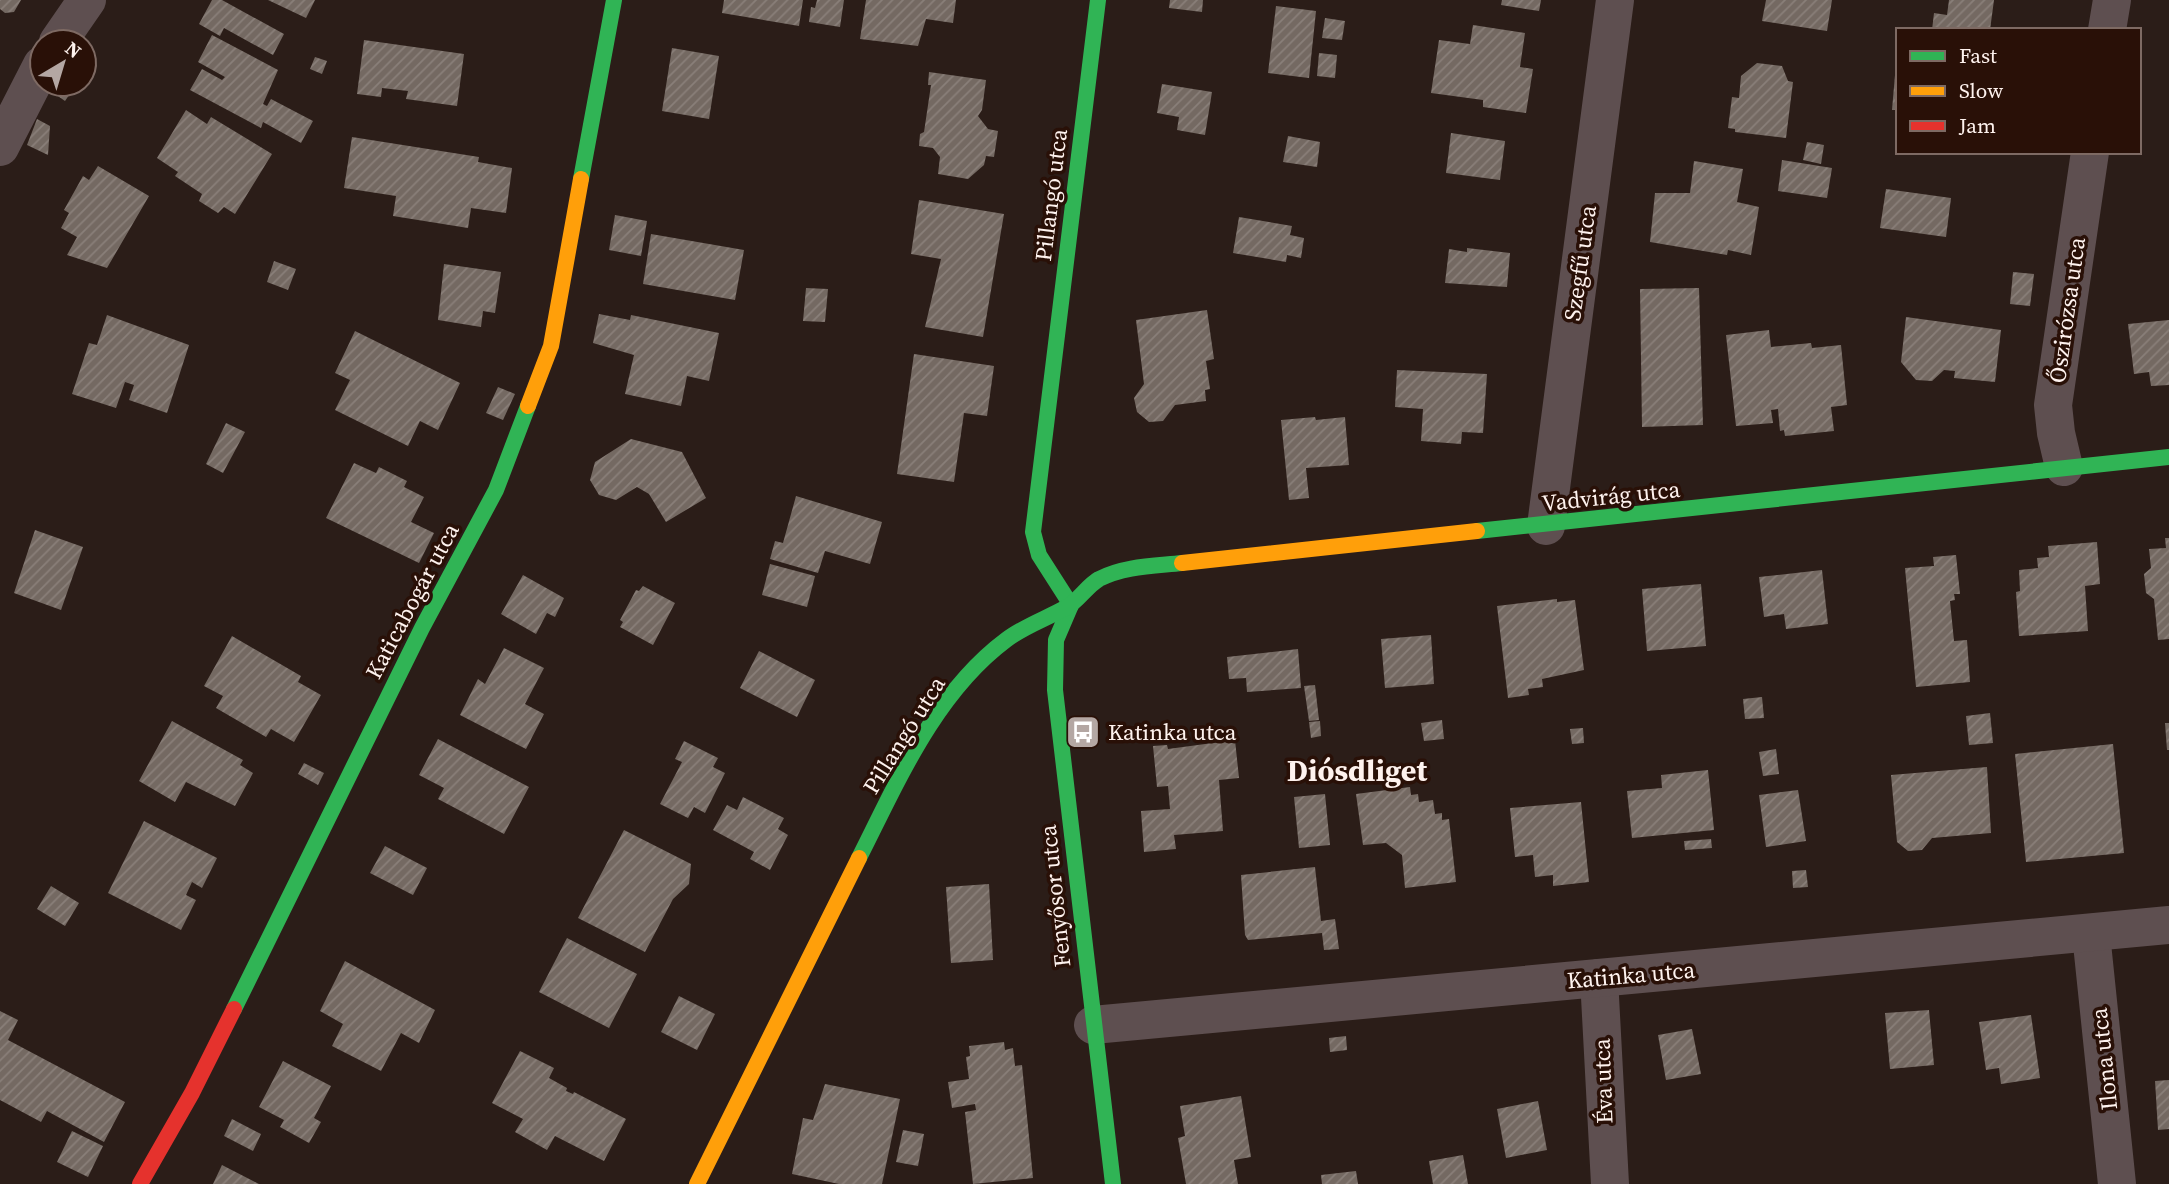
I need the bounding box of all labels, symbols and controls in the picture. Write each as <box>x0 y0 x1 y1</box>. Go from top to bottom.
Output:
north arrow <box>28 28 98 98</box>
legend <box>1896 28 2141 154</box>
text: N <box>60 35 87 64</box>
text: Fast <box>1959 41 1997 70</box>
text: Slow <box>1959 76 2003 105</box>
text: Jam <box>1958 111 1996 140</box>
street label: Pillangó utca <box>1027 127 1075 263</box>
street label: Szegfű utca <box>1556 203 1604 323</box>
street label: Őszirózsa utca <box>2041 235 2093 385</box>
street label: Vadvirág utca <box>1540 473 1682 519</box>
street label: Katicabogár utca <box>358 517 467 684</box>
street label: Pillangó utca <box>855 670 953 800</box>
bus stop icon: Katinka utca <box>1064 713 1102 751</box>
place label: Katinka utca <box>1108 716 1237 748</box>
district label: Diósdliget <box>1287 750 1427 791</box>
street label: Fenyősor utca <box>1032 823 1078 969</box>
street label: Katinka utca <box>1566 953 1697 997</box>
street label: Ilona utca <box>2083 1006 2125 1112</box>
street label: Éva utca <box>1586 1037 1620 1124</box>

